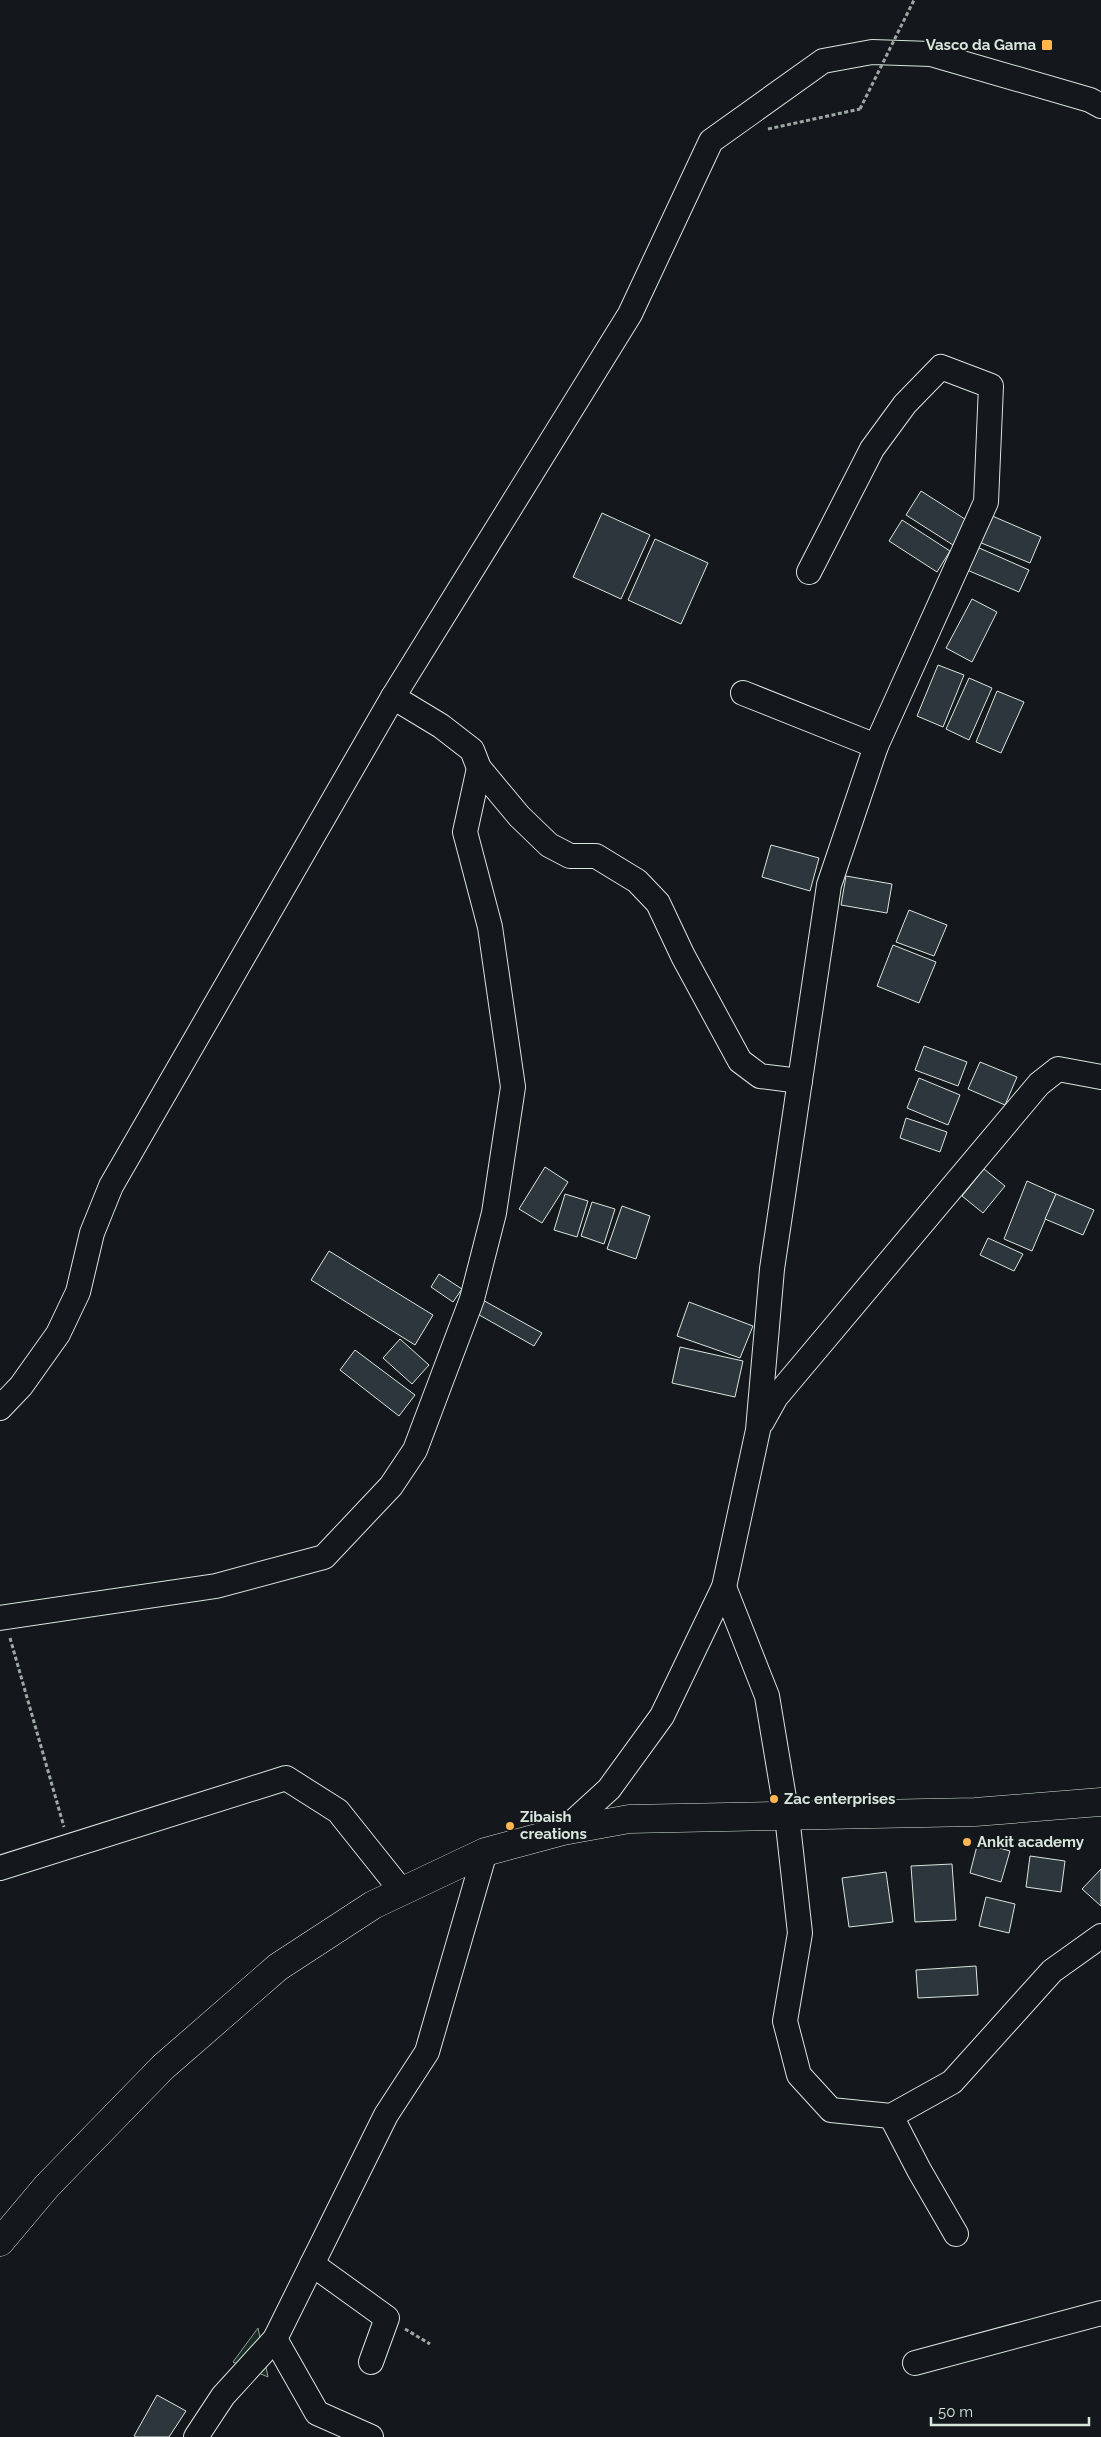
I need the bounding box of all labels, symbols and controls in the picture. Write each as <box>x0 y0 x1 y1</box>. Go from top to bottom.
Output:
place label: Vasco da Gama <box>926 36 1036 54</box>
marker: Vasco da Gama <box>1040 38 1054 52</box>
place label: Zac enterprises <box>784 1790 895 1808</box>
marker: Zac enterprises <box>768 1793 780 1805</box>
place label: Zibaish creations <box>520 1808 587 1843</box>
marker: Zibaish creations <box>504 1820 516 1832</box>
place label: Ankit academy <box>977 1833 1085 1851</box>
marker: Ankit academy <box>961 1836 973 1848</box>
scale bar <box>931 2394 1088 2426</box>
text: 50 m <box>938 2403 973 2421</box>

